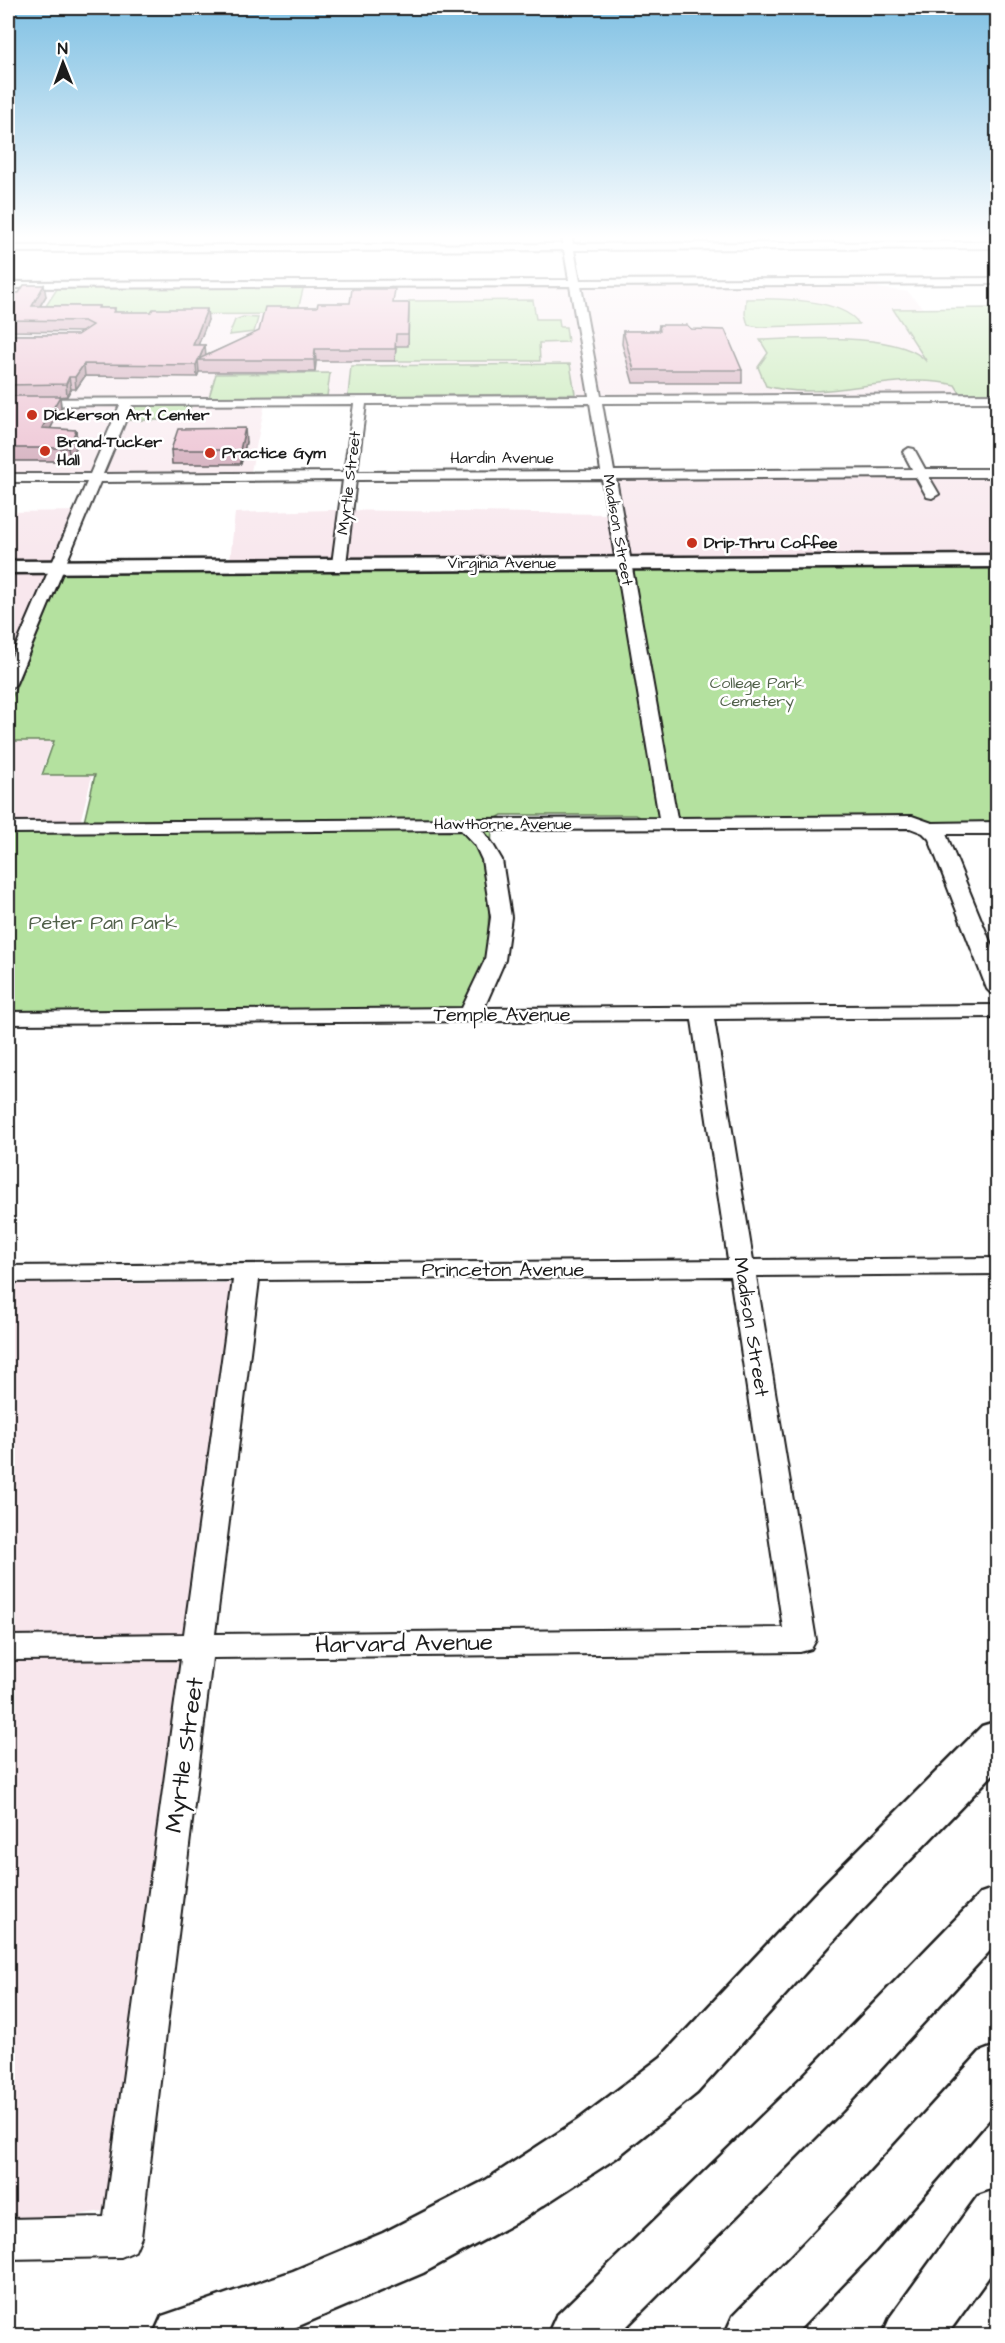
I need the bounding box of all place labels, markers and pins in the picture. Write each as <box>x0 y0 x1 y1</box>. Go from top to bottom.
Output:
place label: Dickerson Art Center <box>44 404 210 426</box>
marker: Dickerson Art Center <box>25 408 39 422</box>
place label: Brand-Tucker Hall <box>57 431 162 471</box>
place label: Practice Gym <box>222 442 326 465</box>
marker: Brand-Tucker Hall <box>38 444 52 458</box>
marker: Practice Gym <box>203 446 217 460</box>
place label: Drip-Thru Coffee <box>704 532 838 554</box>
marker: Drip-Thru Coffee <box>685 536 699 550</box>

